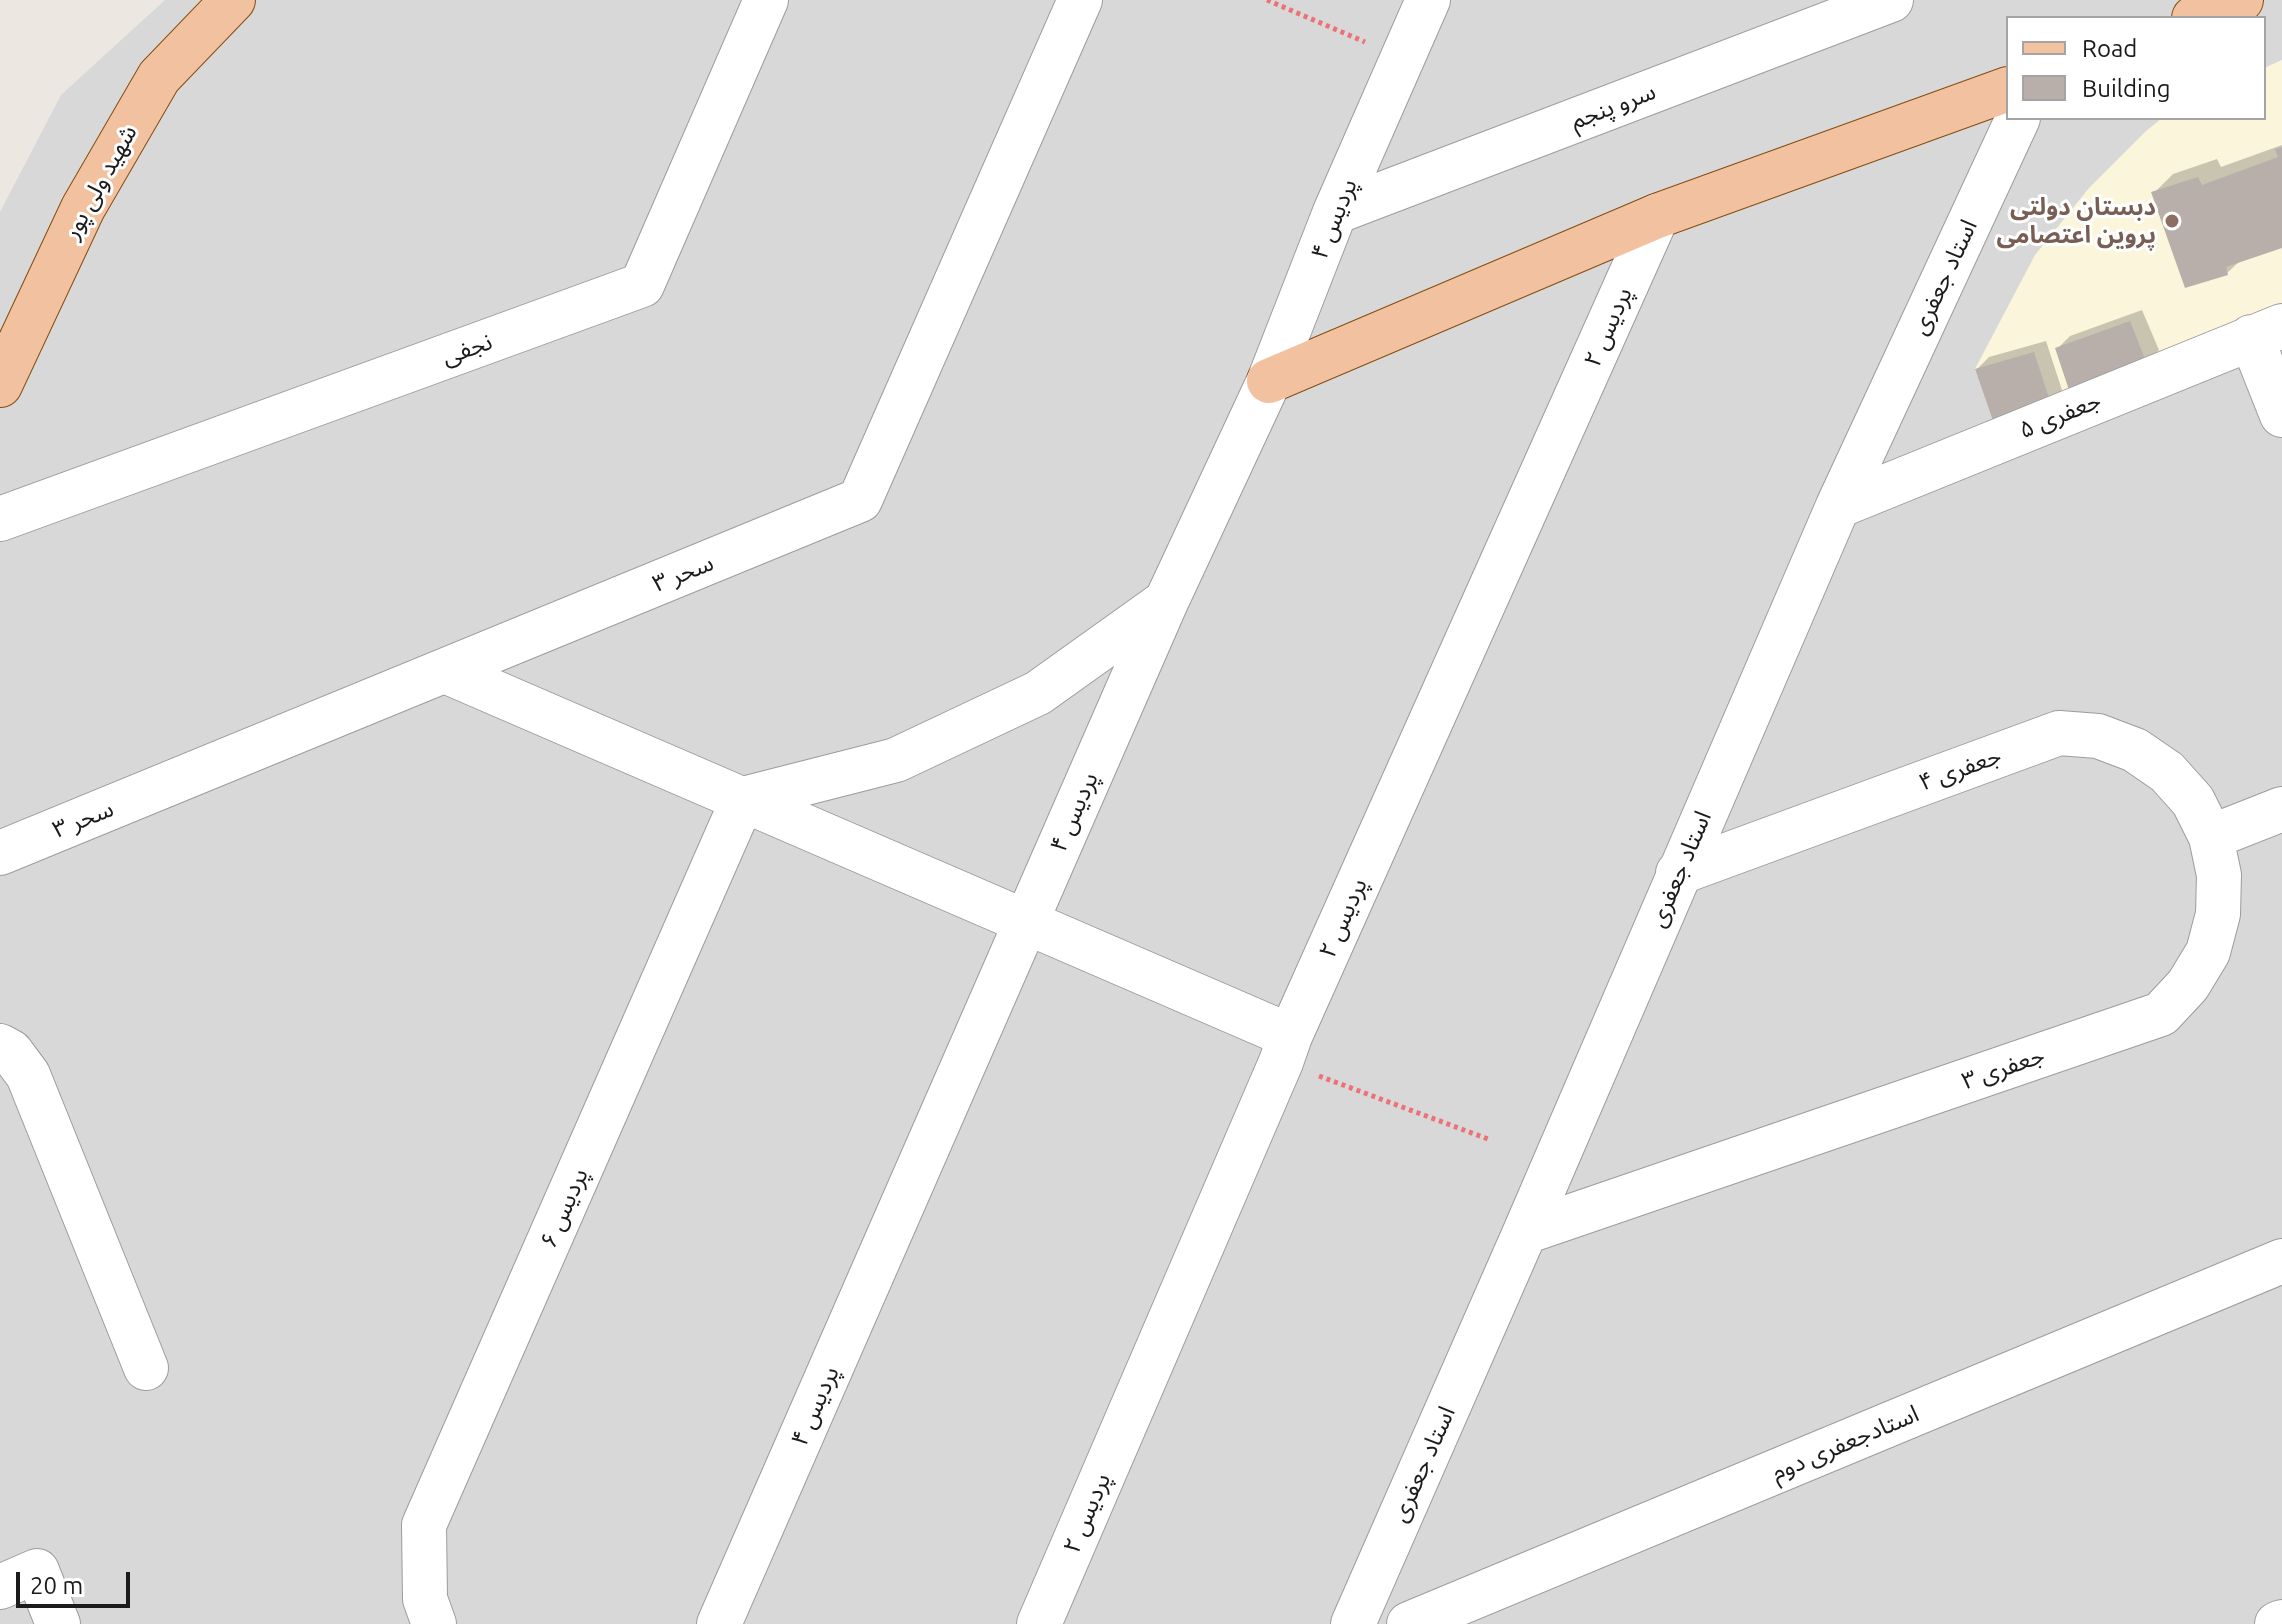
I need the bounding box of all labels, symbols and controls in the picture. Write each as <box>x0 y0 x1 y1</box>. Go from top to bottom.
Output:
legend <box>2006 16 2266 120</box>
text: Road <box>2082 35 2137 62</box>
text: Building <box>2082 75 2170 102</box>
street label: سرو پنجم <box>1566 77 1660 135</box>
street label: شهید ولی پور <box>57 120 143 244</box>
street label: پردیس ۴ <box>1305 175 1363 263</box>
place label: دبستان دولتی پروین اعتصامی <box>1996 193 2156 249</box>
marker: دبستان دولتی پروین اعتصامی <box>2163 212 2181 230</box>
street label: استاد جعفری <box>1905 215 1983 339</box>
street label: پردیس ۲ <box>1578 283 1638 371</box>
street label: نجفی <box>438 327 496 371</box>
street label: جعفری ۵ <box>2015 386 2105 444</box>
street label: سحر ۳ <box>648 548 718 598</box>
street label: جعفری ۴ <box>1915 741 2005 797</box>
street label: پردیس ۴ <box>1044 768 1104 856</box>
street label: سحر ۳ <box>48 794 118 844</box>
street label: استاد جعفری <box>1643 806 1717 932</box>
street label: پردیس ۲ <box>1313 874 1373 962</box>
street label: جعفری ۳ <box>1958 1040 2048 1096</box>
street label: پردیس ۶ <box>534 1164 594 1252</box>
street label: پردیس ۴ <box>785 1362 845 1450</box>
street label: استادجعفری دوم <box>1767 1399 1923 1487</box>
street label: استاد جعفری <box>1385 1402 1461 1526</box>
street label: پردیس ۲ <box>1057 1469 1117 1557</box>
scale bar <box>20 1556 134 1606</box>
text: 20 m <box>30 1572 83 1599</box>

